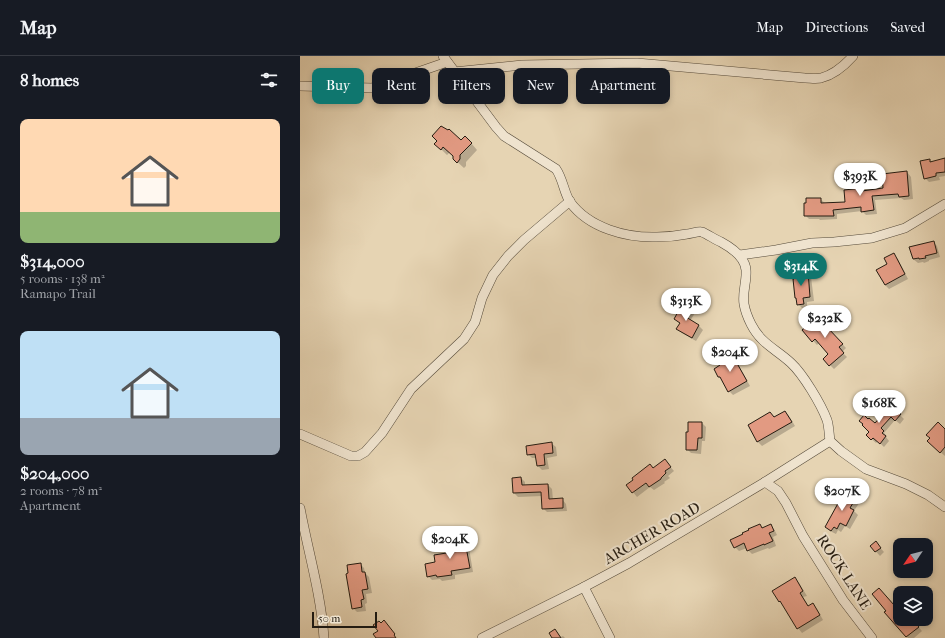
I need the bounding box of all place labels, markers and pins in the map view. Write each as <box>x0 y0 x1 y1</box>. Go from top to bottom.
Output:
pin: $393K <box>832 163 888 197</box>
pin: $314K <box>773 253 829 287</box>
pin: $313K <box>658 288 714 322</box>
pin: $232K <box>797 305 853 339</box>
pin: $204K <box>702 339 758 373</box>
pin: $168K <box>851 390 907 424</box>
pin: $207K <box>814 478 870 512</box>
pin: $204K <box>422 526 478 560</box>

